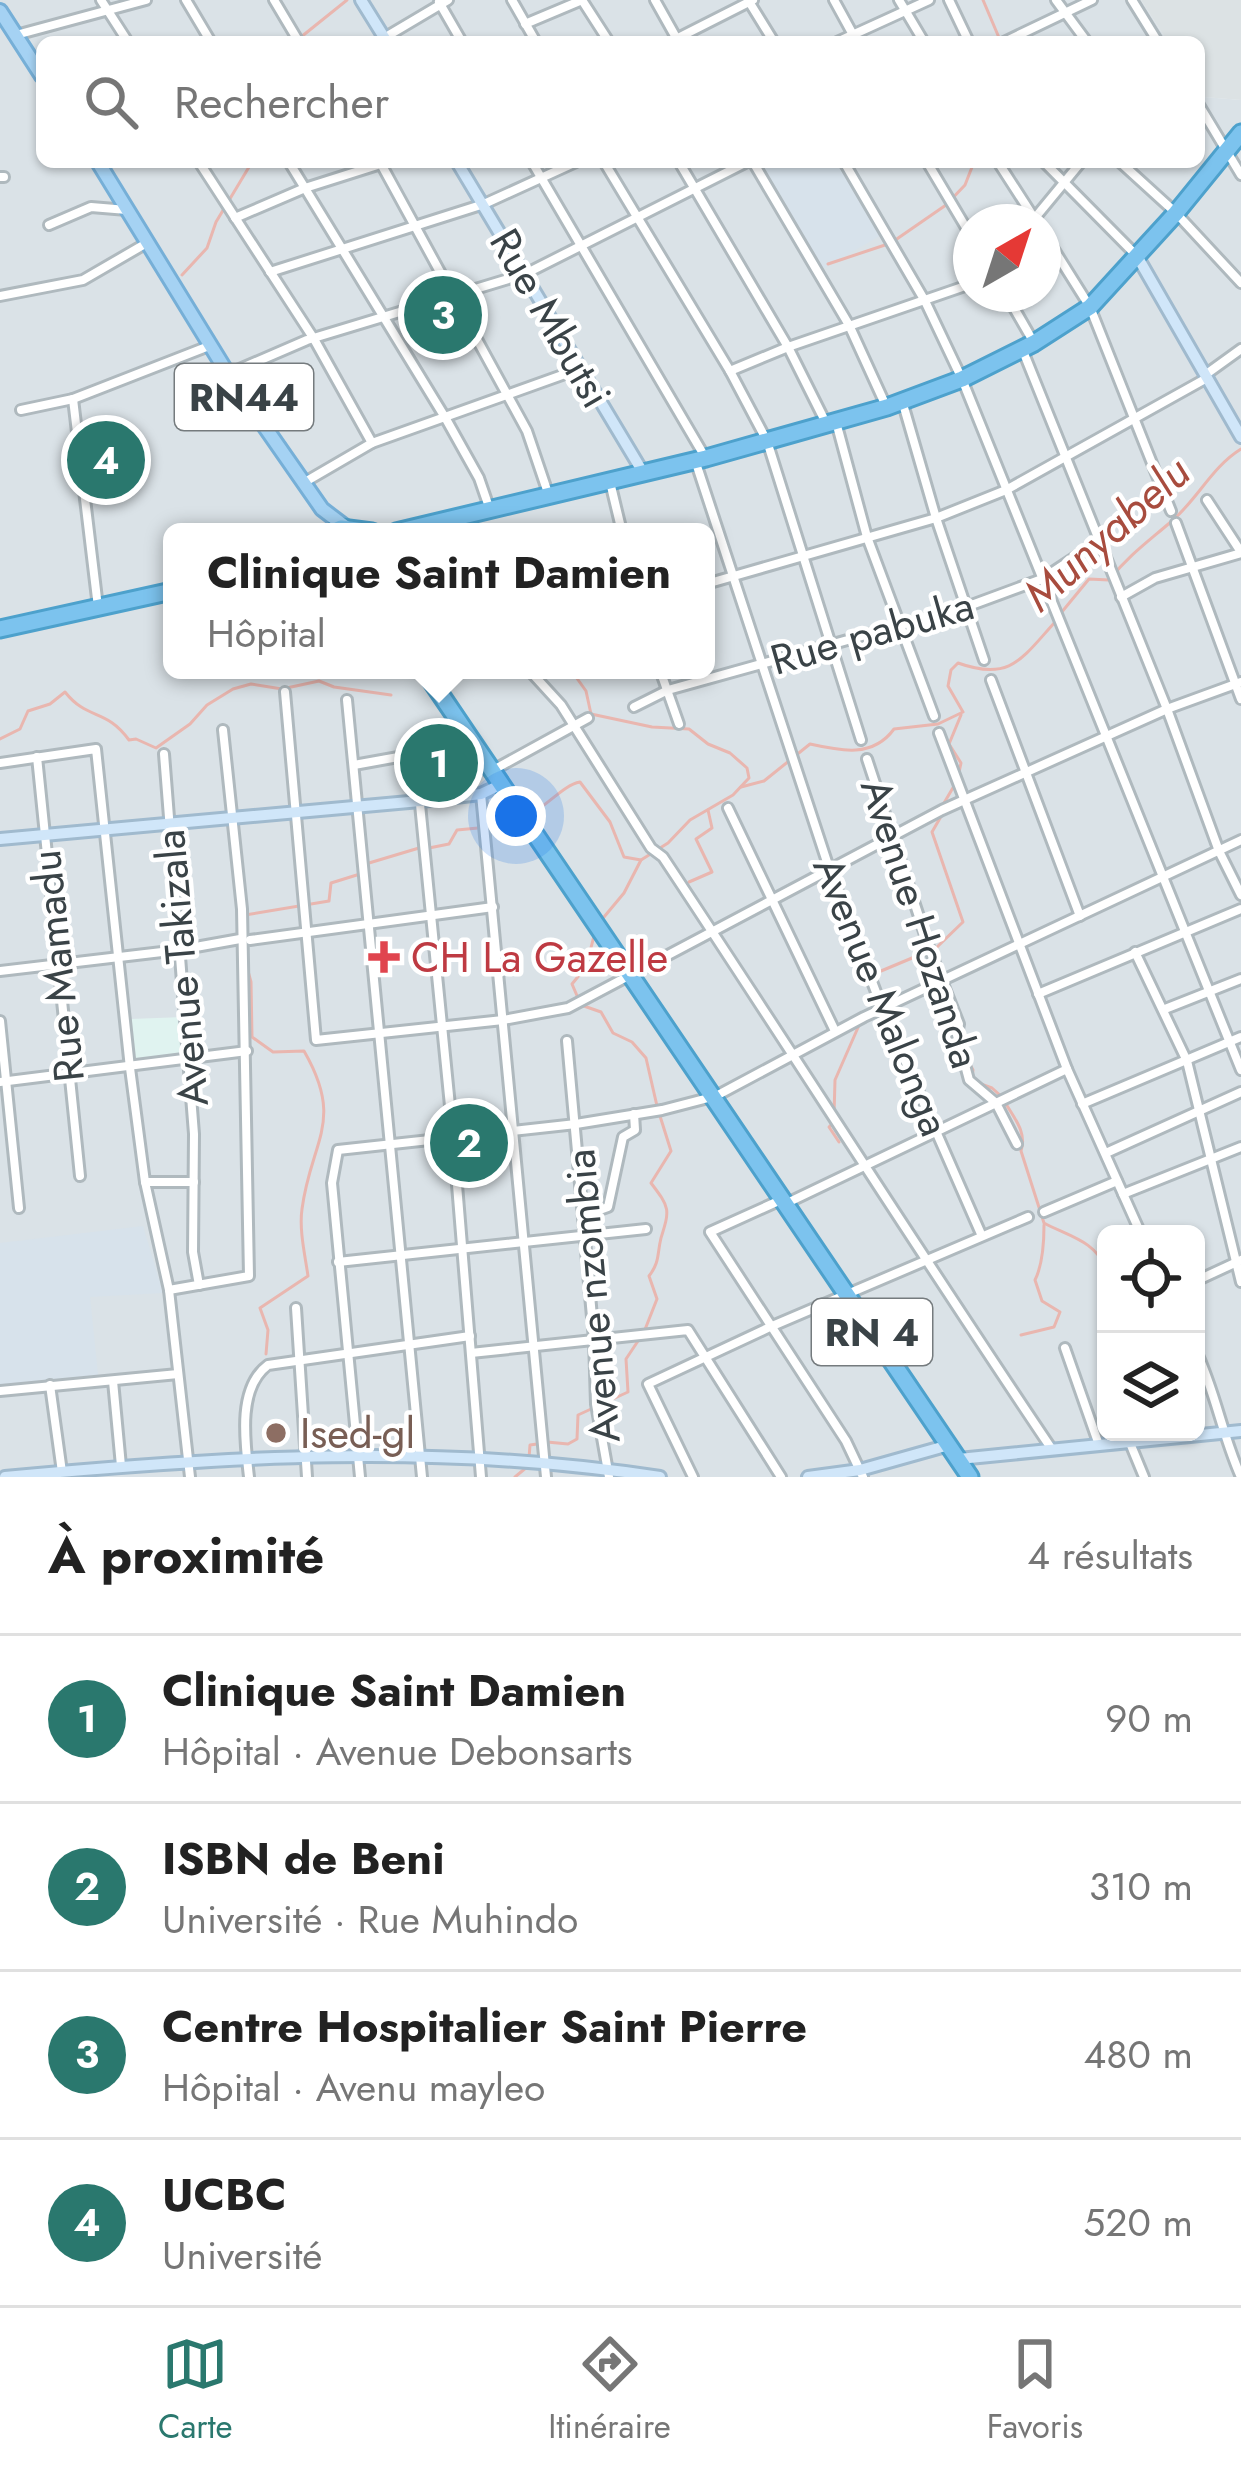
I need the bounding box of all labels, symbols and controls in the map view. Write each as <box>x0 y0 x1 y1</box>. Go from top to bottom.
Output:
search box <box>36 36 1205 168</box>
icon: search <box>78 69 144 135</box>
text: Rechercher <box>174 70 389 135</box>
north arrow <box>953 204 1061 312</box>
street label: Rue Mbutsi <box>475 217 626 419</box>
pin: 3 <box>404 270 482 360</box>
road number: RN44 <box>175 364 313 430</box>
pin: 4 <box>67 415 145 505</box>
water label: Munyabelu <box>1008 440 1204 626</box>
popup <box>163 523 715 679</box>
text: Clinique Saint Damien <box>207 540 671 605</box>
street label: Rue pabuka <box>763 574 981 691</box>
text: Hôpital <box>207 605 326 662</box>
pin: 1 <box>400 718 478 808</box>
street label: Avenue Hozanda <box>845 770 996 1076</box>
your location <box>486 786 546 846</box>
street label: Avenue Takizala <box>139 827 224 1109</box>
street label: Rue Mamadu <box>15 847 100 1085</box>
street label: Avenue Malonga <box>798 847 965 1145</box>
place label: CH La Gazelle <box>411 927 668 988</box>
marker: CH La Gazelle <box>368 941 400 973</box>
pin: 2 <box>430 1098 508 1188</box>
street label: Avenue nzombia <box>549 1146 636 1446</box>
map controls <box>1097 1225 1205 1441</box>
button: locate <box>1097 1225 1205 1333</box>
road number: RN 4 <box>812 1299 932 1365</box>
button: layers <box>1097 1333 1205 1441</box>
place label: Ised-gl <box>300 1403 415 1464</box>
marker: Ised-gl <box>263 1420 289 1446</box>
text: À proximité <box>48 1518 324 1592</box>
text: 4 résultats <box>1027 1527 1193 1584</box>
text: Clinique Saint Damien <box>162 1658 626 1723</box>
text: 1 <box>77 1690 97 1747</box>
text: 90 m <box>1105 1690 1193 1747</box>
text: Hôpital · Avenue Debonsarts <box>162 1723 632 1780</box>
text: ISBN de Beni <box>162 1826 445 1891</box>
text: 2 <box>74 1858 100 1915</box>
text: 310 m <box>1089 1858 1193 1915</box>
text: Université · Rue Muhindo <box>162 1891 578 1948</box>
text: Centre Hospitalier Saint Pierre <box>162 1994 807 2059</box>
text: 3 <box>75 2026 99 2083</box>
text: 480 m <box>1083 2026 1193 2083</box>
text: Hôpital · Avenu mayleo <box>162 2059 545 2116</box>
text: UCBC <box>162 2162 287 2227</box>
text: 4 <box>73 2194 101 2251</box>
text: 520 m <box>1083 2194 1193 2251</box>
text: Université <box>162 2227 322 2284</box>
tab: Carte <box>158 2331 233 2450</box>
tab: Itinéraire <box>548 2331 671 2450</box>
tab: Favoris <box>987 2331 1083 2450</box>

